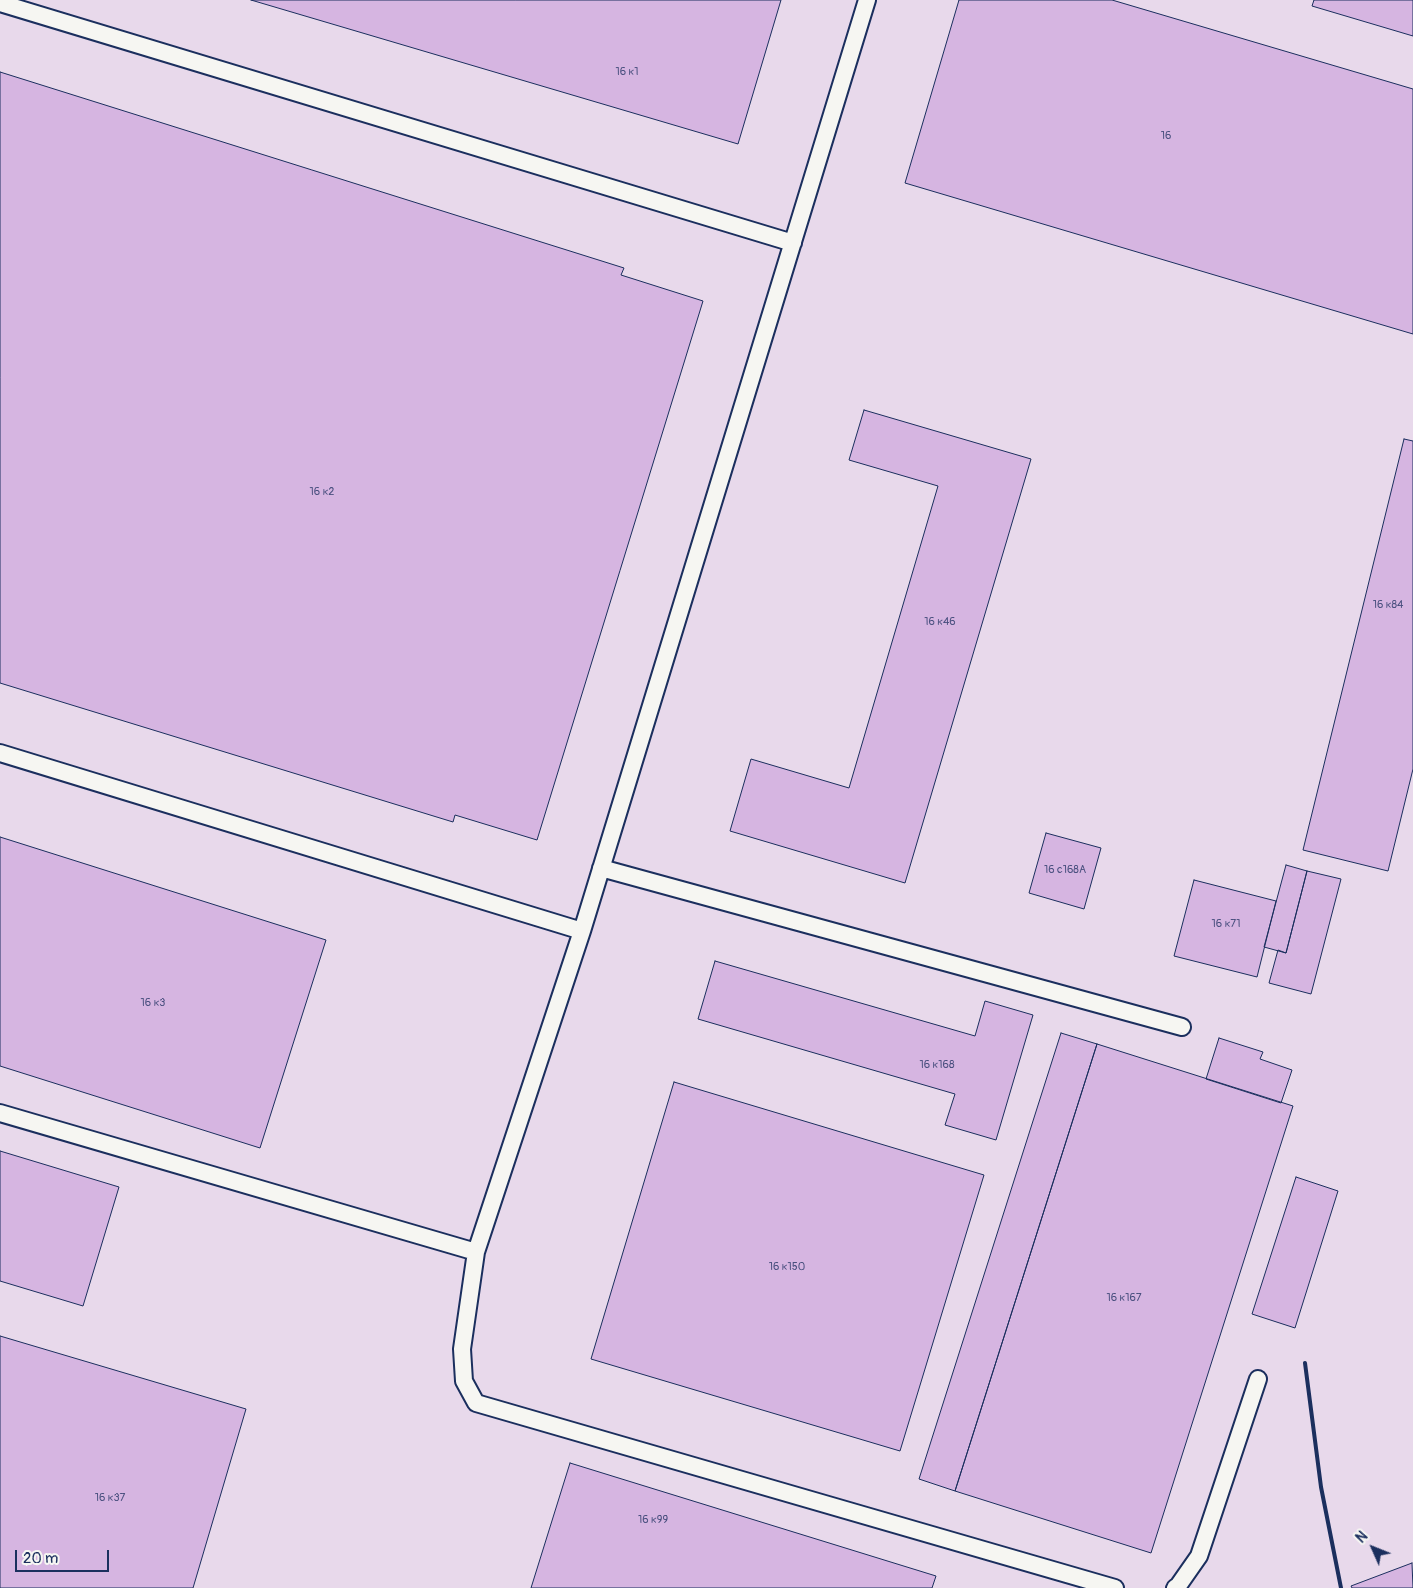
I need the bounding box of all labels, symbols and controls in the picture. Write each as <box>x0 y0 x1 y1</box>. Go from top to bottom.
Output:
house number: 16 к1 <box>615 65 639 79</box>
house number: 16 <box>1161 129 1171 143</box>
house number: 16 к2 <box>310 485 334 499</box>
house number: 16 к84 <box>1373 598 1403 612</box>
house number: 16 к46 <box>924 615 956 629</box>
house number: 16 c168A <box>1044 863 1086 877</box>
house number: 16 к71 <box>1212 917 1240 931</box>
house number: 16 к3 <box>141 996 165 1010</box>
house number: 16 к168 <box>919 1058 955 1072</box>
house number: 16 к150 <box>769 1260 805 1274</box>
house number: 16 к167 <box>1106 1291 1142 1305</box>
house number: 16 к37 <box>95 1491 125 1505</box>
house number: 16 к99 <box>638 1513 668 1527</box>
north arrow <box>1348 1523 1398 1573</box>
text: N <box>1352 1528 1371 1547</box>
scale bar <box>18 1540 111 1572</box>
text: 20 m <box>23 1549 58 1568</box>

